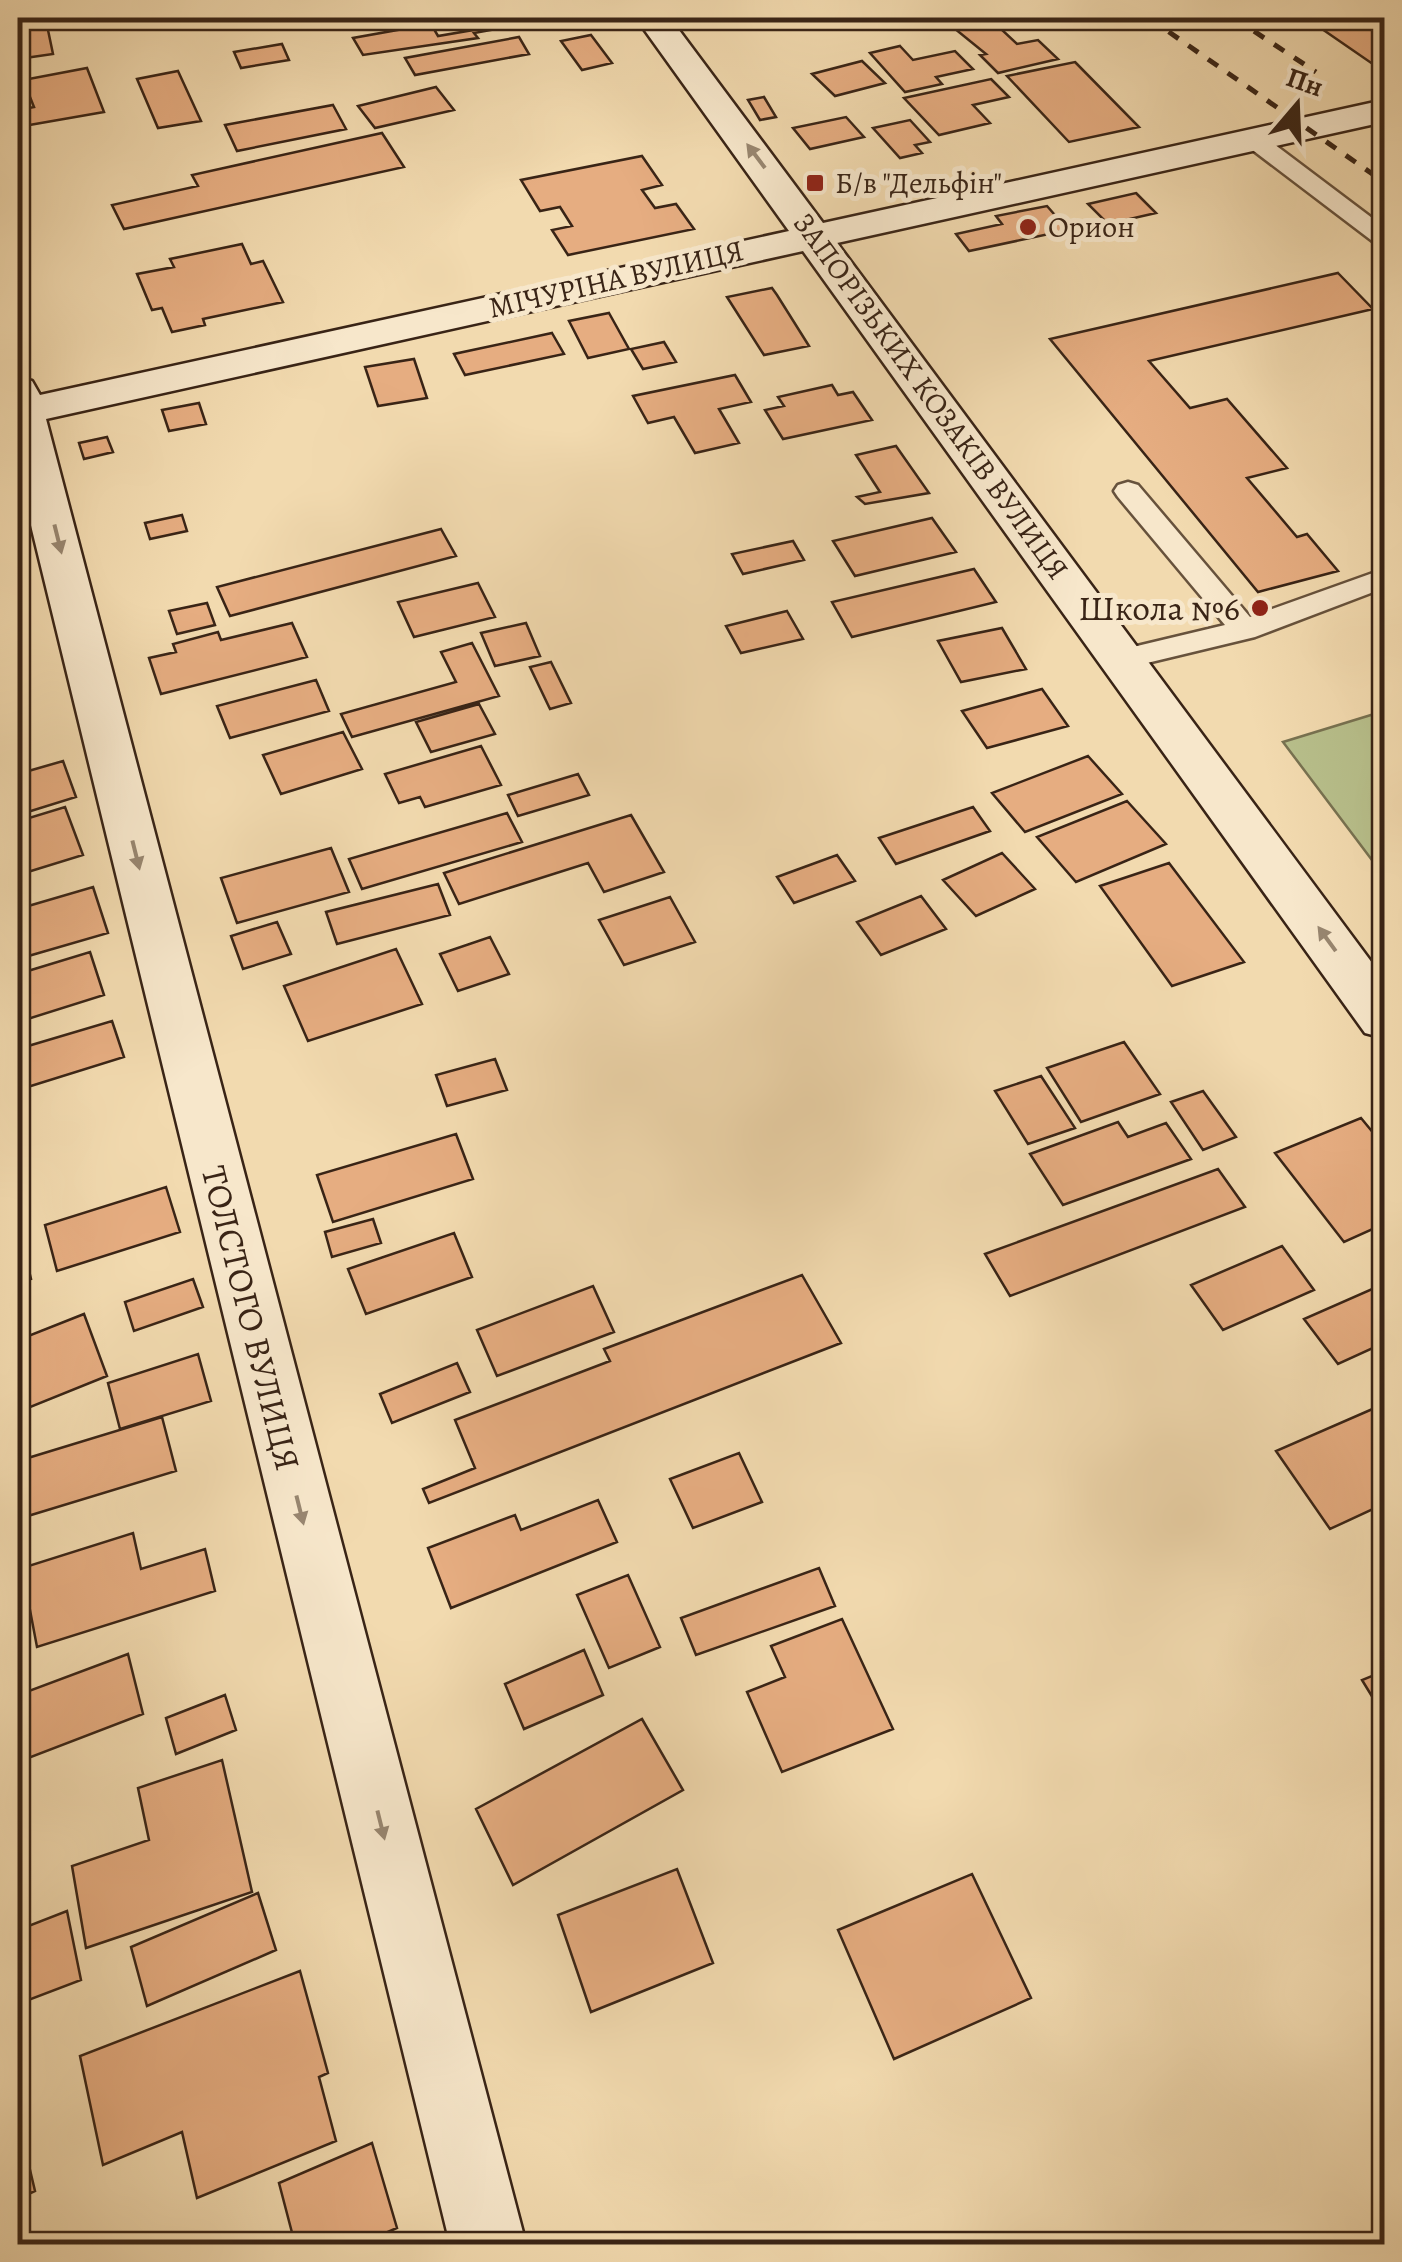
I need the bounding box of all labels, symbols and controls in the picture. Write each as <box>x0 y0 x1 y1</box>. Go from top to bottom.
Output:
north arrow <box>1247 55 1347 155</box>
text: Пн <box>1281 58 1328 106</box>
one-way arrow <box>746 143 766 169</box>
place label: Б/в "Дельфін" <box>835 163 1002 203</box>
marker: Б/в "Дельфін" <box>804 172 826 194</box>
street label: ЗАПОРІЗЬКИХ КОЗАКІВ ВУЛИЦЯ <box>784 205 1078 587</box>
place label: Орион <box>1048 207 1135 247</box>
marker: Орион <box>1017 216 1039 238</box>
street label: МІЧУРІНА ВУЛИЦЯ <box>485 230 747 328</box>
one-way arrow <box>51 524 66 555</box>
place label: Школа №6 <box>1078 584 1240 632</box>
marker: Школа №6 <box>1249 597 1271 619</box>
one-way arrow <box>129 840 144 871</box>
one-way arrow <box>1318 926 1337 952</box>
street label: ТОЛСТОГО ВУЛИЦЯ <box>190 1161 312 1475</box>
one-way arrow <box>293 1495 308 1526</box>
one-way arrow <box>373 1810 389 1841</box>

